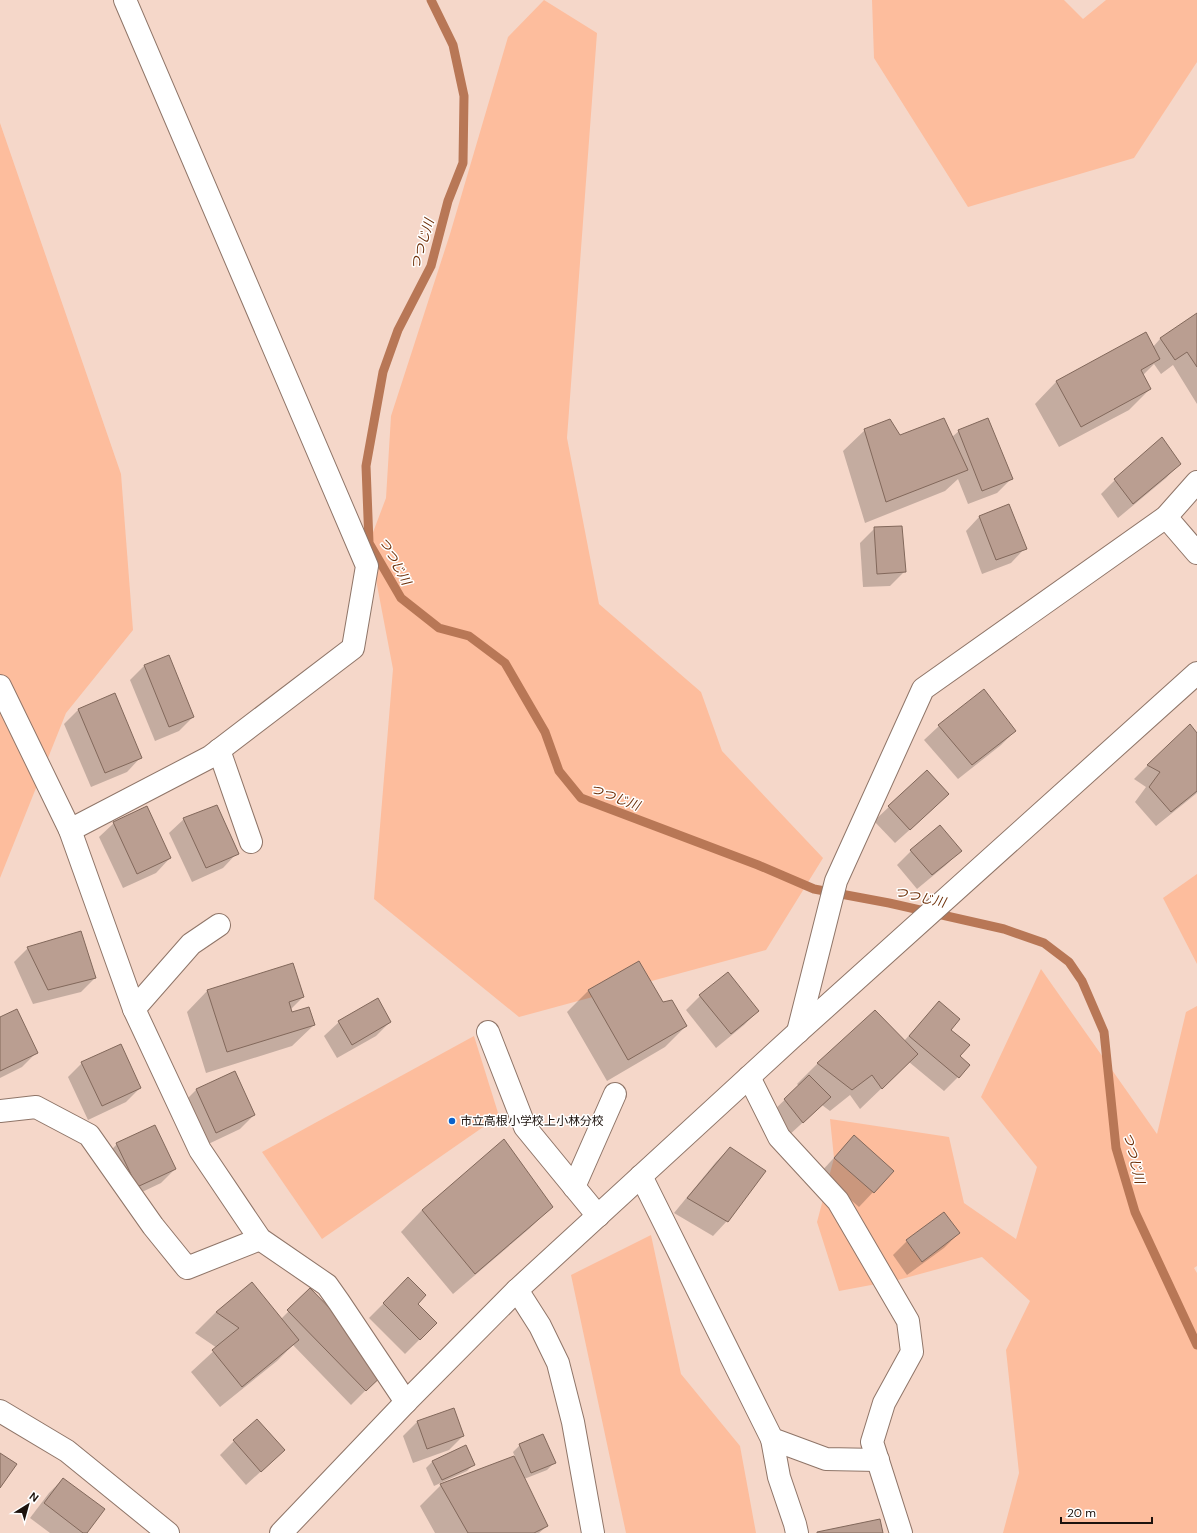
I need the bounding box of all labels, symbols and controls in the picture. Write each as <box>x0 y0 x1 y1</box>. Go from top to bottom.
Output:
water label: つつじ川 <box>406 215 438 271</box>
water label: つつじ川 <box>375 534 416 590</box>
water label: つつじ川 <box>588 780 644 815</box>
water label: つつじ川 <box>893 883 949 912</box>
place label: 市立高根小学校上小林分校 <box>460 1113 604 1129</box>
marker: 市立高根小学校上小林分校 <box>447 1116 457 1126</box>
water label: つつじ川 <box>1119 1131 1149 1187</box>
north arrow <box>8 1485 48 1525</box>
text: N <box>27 1489 41 1505</box>
scale bar <box>1061 1499 1152 1525</box>
text: 20 m <box>1067 1505 1096 1521</box>

